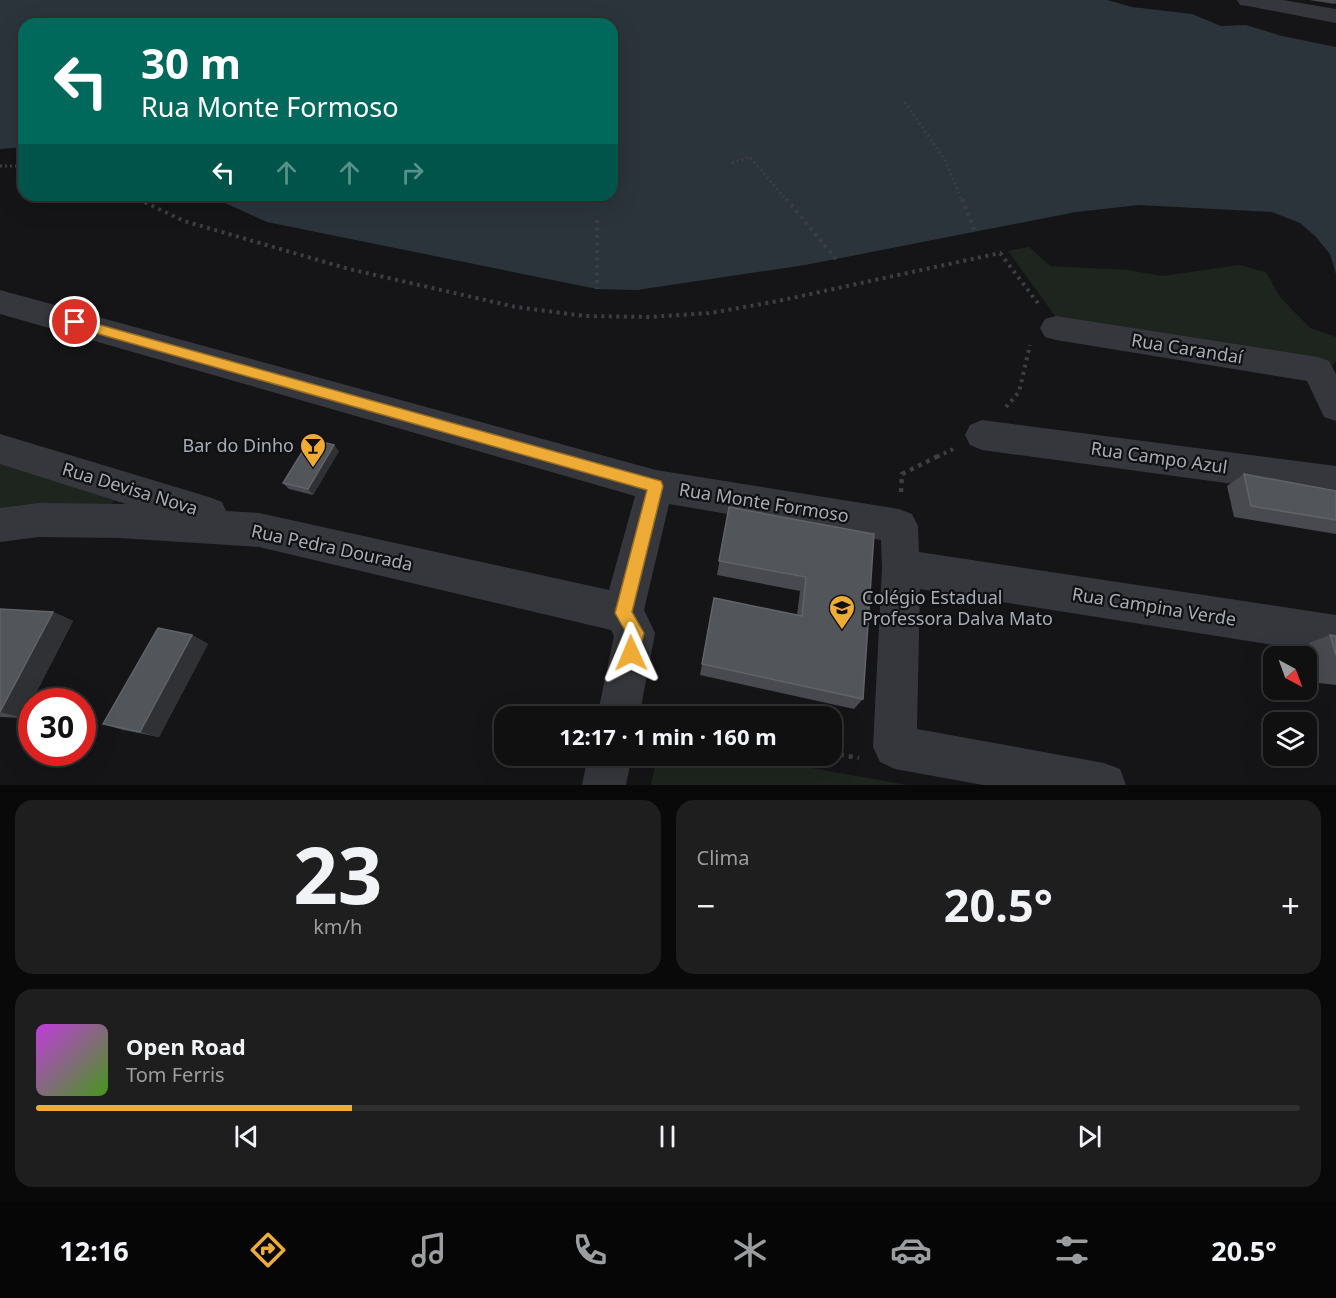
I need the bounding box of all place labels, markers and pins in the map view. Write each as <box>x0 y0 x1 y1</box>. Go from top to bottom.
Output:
pin <box>49 296 100 347</box>
bar icon: Bar do Dinho <box>298 431 328 469</box>
place label: Bar do Dinho <box>183 433 294 457</box>
place label: Colégio Estadual Professora Dalva Mato <box>862 585 1053 630</box>
school or university icon: Colégio Estadual Professora Dalva Mato <box>827 593 857 631</box>

